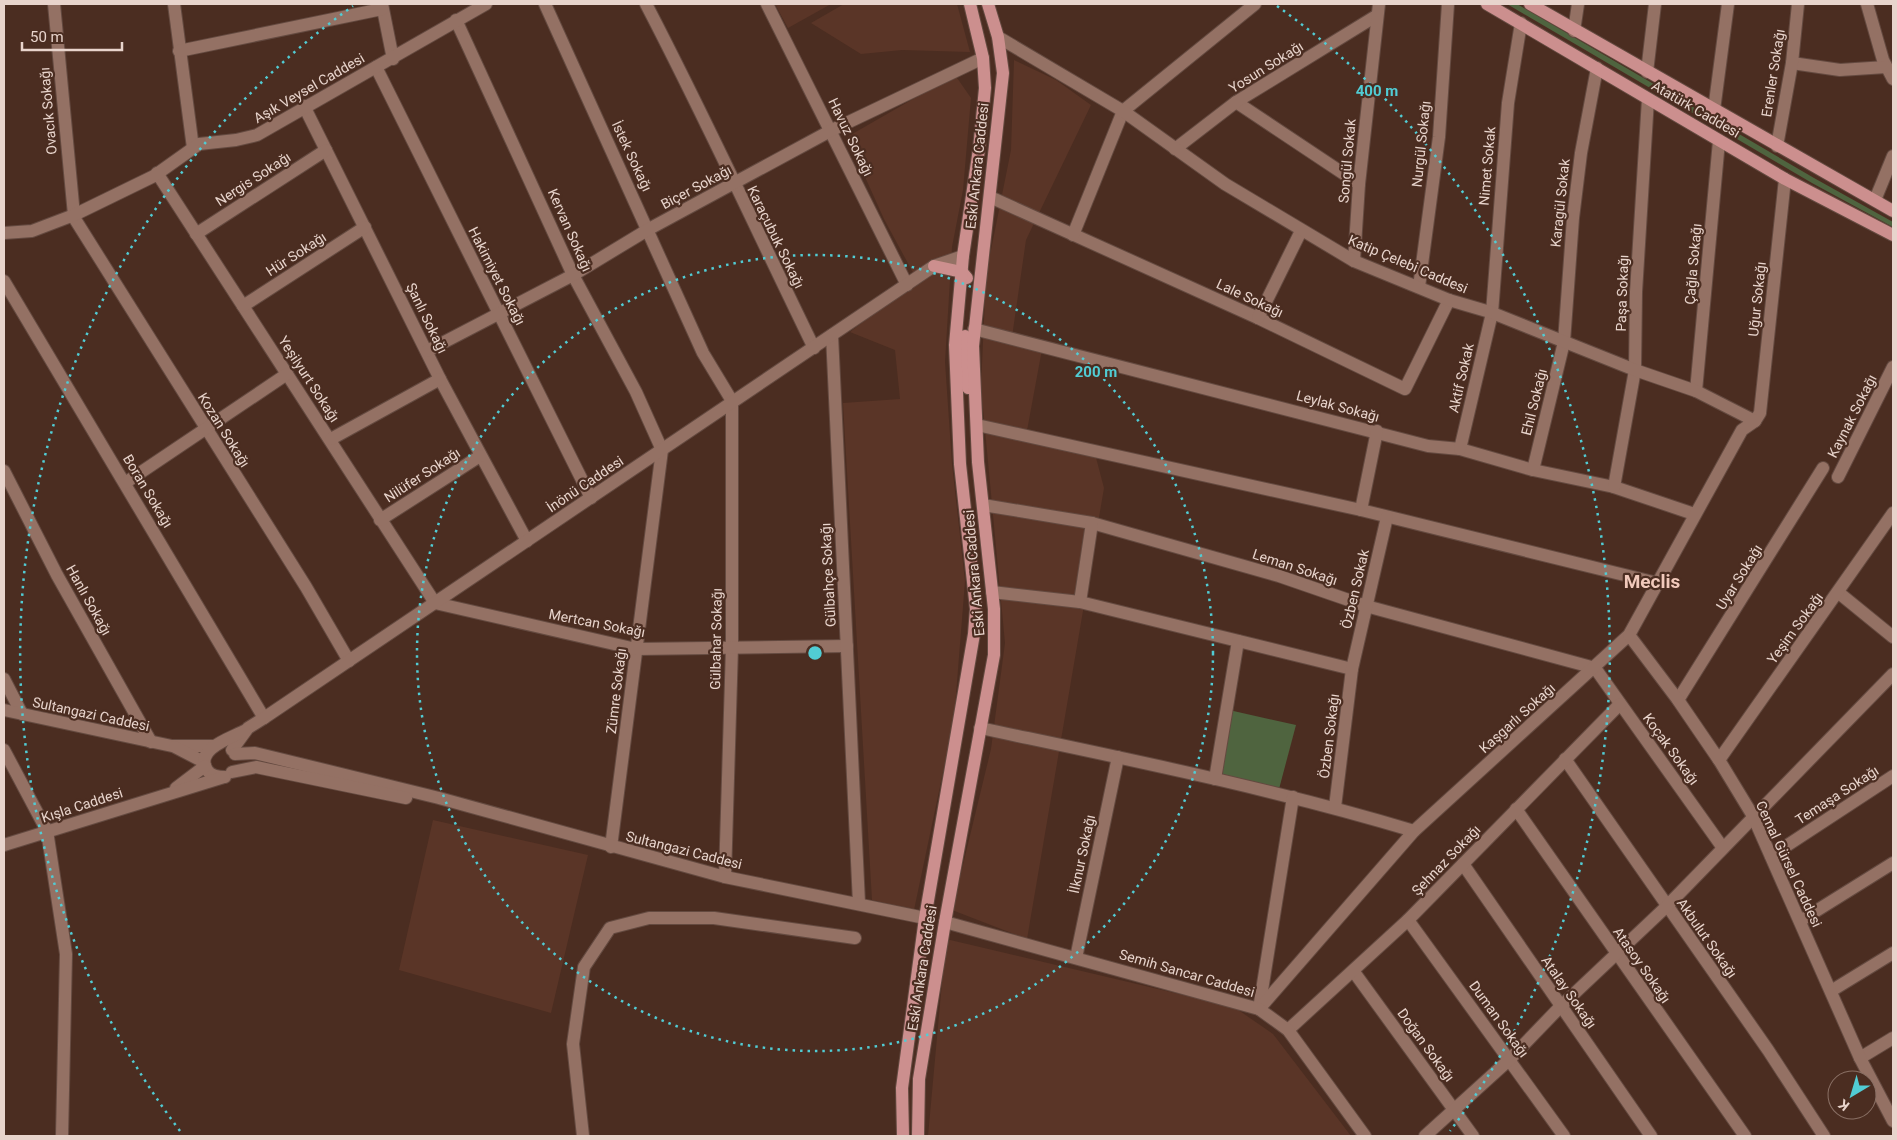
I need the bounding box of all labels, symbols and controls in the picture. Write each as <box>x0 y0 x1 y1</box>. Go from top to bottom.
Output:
scale bar <box>22 20 122 52</box>
text: 50 m <box>30 28 64 46</box>
street label: Erenler Sokağı <box>1758 28 1788 118</box>
street label: Yosun Sokağı <box>1226 38 1306 96</box>
street label: Aşık Veysel Caddesi <box>251 50 367 126</box>
street label: Ovacık Sokağı <box>36 67 60 155</box>
street label: Atatürk Caddesi <box>1649 77 1743 141</box>
text: 400 m <box>1356 82 1398 100</box>
street label: Havuz Sokağı <box>825 95 877 179</box>
street label: Nurgül Sokağı <box>1408 100 1434 188</box>
street label: Eski Ankara Caddesi <box>962 102 992 230</box>
street label: Songül Sokak <box>1335 117 1359 204</box>
street label: İstek Sokağı <box>609 118 655 194</box>
street label: Nimet Sokak <box>1476 125 1499 206</box>
street label: Nergis Sokağı <box>212 149 294 209</box>
street label: Karagül Sokak <box>1547 157 1573 248</box>
street label: Biçer Sokağı <box>658 162 734 212</box>
street label: Karaçubuk Sokağı <box>744 183 808 291</box>
street label: Kervan Sokağı <box>545 186 595 274</box>
street label: Çağla Sokağı <box>1681 223 1705 305</box>
street label: Hakimiyet Sokağı <box>465 224 529 328</box>
street label: Hür Sokağı <box>263 229 329 279</box>
street label: Katip Çelebi Caddesi <box>1346 232 1470 296</box>
street label: Paşa Sokağı <box>1613 254 1631 332</box>
street label: Uğur Sokağı <box>1745 261 1769 337</box>
street label: Lale Sokağı <box>1214 276 1286 320</box>
street label: Şanlı Sokağı <box>403 280 451 356</box>
street label: Yeşilyurt Sokağı <box>275 333 343 425</box>
street label: Aktif Sokak <box>1445 341 1477 414</box>
text: 200 m <box>1075 363 1117 381</box>
street label: Ehil Sokağı <box>1518 367 1550 437</box>
street label: Kaynak Sokağı <box>1824 372 1880 460</box>
street label: Leylak Sokağı <box>1295 387 1381 425</box>
street label: Kozan Sokağı <box>195 390 253 470</box>
street label: Nilüfer Sokağı <box>381 445 463 505</box>
street label: Boran Sokağı <box>120 452 176 530</box>
street label: İnönü Caddesi <box>544 452 626 516</box>
street label: Eski Ankara Caddesi <box>961 509 987 637</box>
street label: Gülbahçe Sokağı <box>817 522 839 628</box>
street label: Uyar Sokağı <box>1713 541 1765 613</box>
street label: Leman Sokağı <box>1250 546 1340 588</box>
street label: Özben Sokak <box>1338 547 1372 630</box>
street label: Hanlı Sokağı <box>63 562 115 638</box>
district label: Meclis <box>1624 570 1681 593</box>
street label: Gülbahar Sokağı <box>707 588 725 690</box>
street label: Yeşim Sokağı <box>1764 589 1826 667</box>
street label: Mertcan Sokağı <box>547 606 647 640</box>
centre of rings <box>806 644 824 662</box>
street label: Zümre Sokağı <box>603 647 629 735</box>
street label: Kaşgarlı Sokağı <box>1476 680 1558 756</box>
street label: Özben Sokağı <box>1316 693 1342 779</box>
street label: Sultangazi Caddesi <box>31 694 151 734</box>
street label: Koçak Sokağı <box>1640 710 1702 788</box>
street label: Temaşa Sokağı <box>1793 762 1881 828</box>
street label: Kışla Caddesi <box>39 784 125 826</box>
street label: Cemal Gürsel Caddesi <box>1753 798 1825 930</box>
street label: İlknur Sokağı <box>1066 813 1098 895</box>
street label: Şehnaz Sokağı <box>1408 822 1484 898</box>
street label: Sultangazi Caddesi <box>624 828 744 872</box>
street label: Akbulut Sokağı <box>1674 895 1740 981</box>
street label: Eski Ankara Caddesi <box>904 904 940 1032</box>
street label: Atasoy Sokağı <box>1610 924 1674 1006</box>
street label: Semih Sancar Caddesi <box>1118 946 1256 1000</box>
street label: Atalay Sokağı <box>1538 953 1600 1031</box>
street label: Duman Sokağı <box>1466 978 1532 1060</box>
street label: Doğan Sokağı <box>1394 1005 1458 1085</box>
north arrow <box>1827 1070 1877 1120</box>
text: K <box>1835 1096 1852 1114</box>

